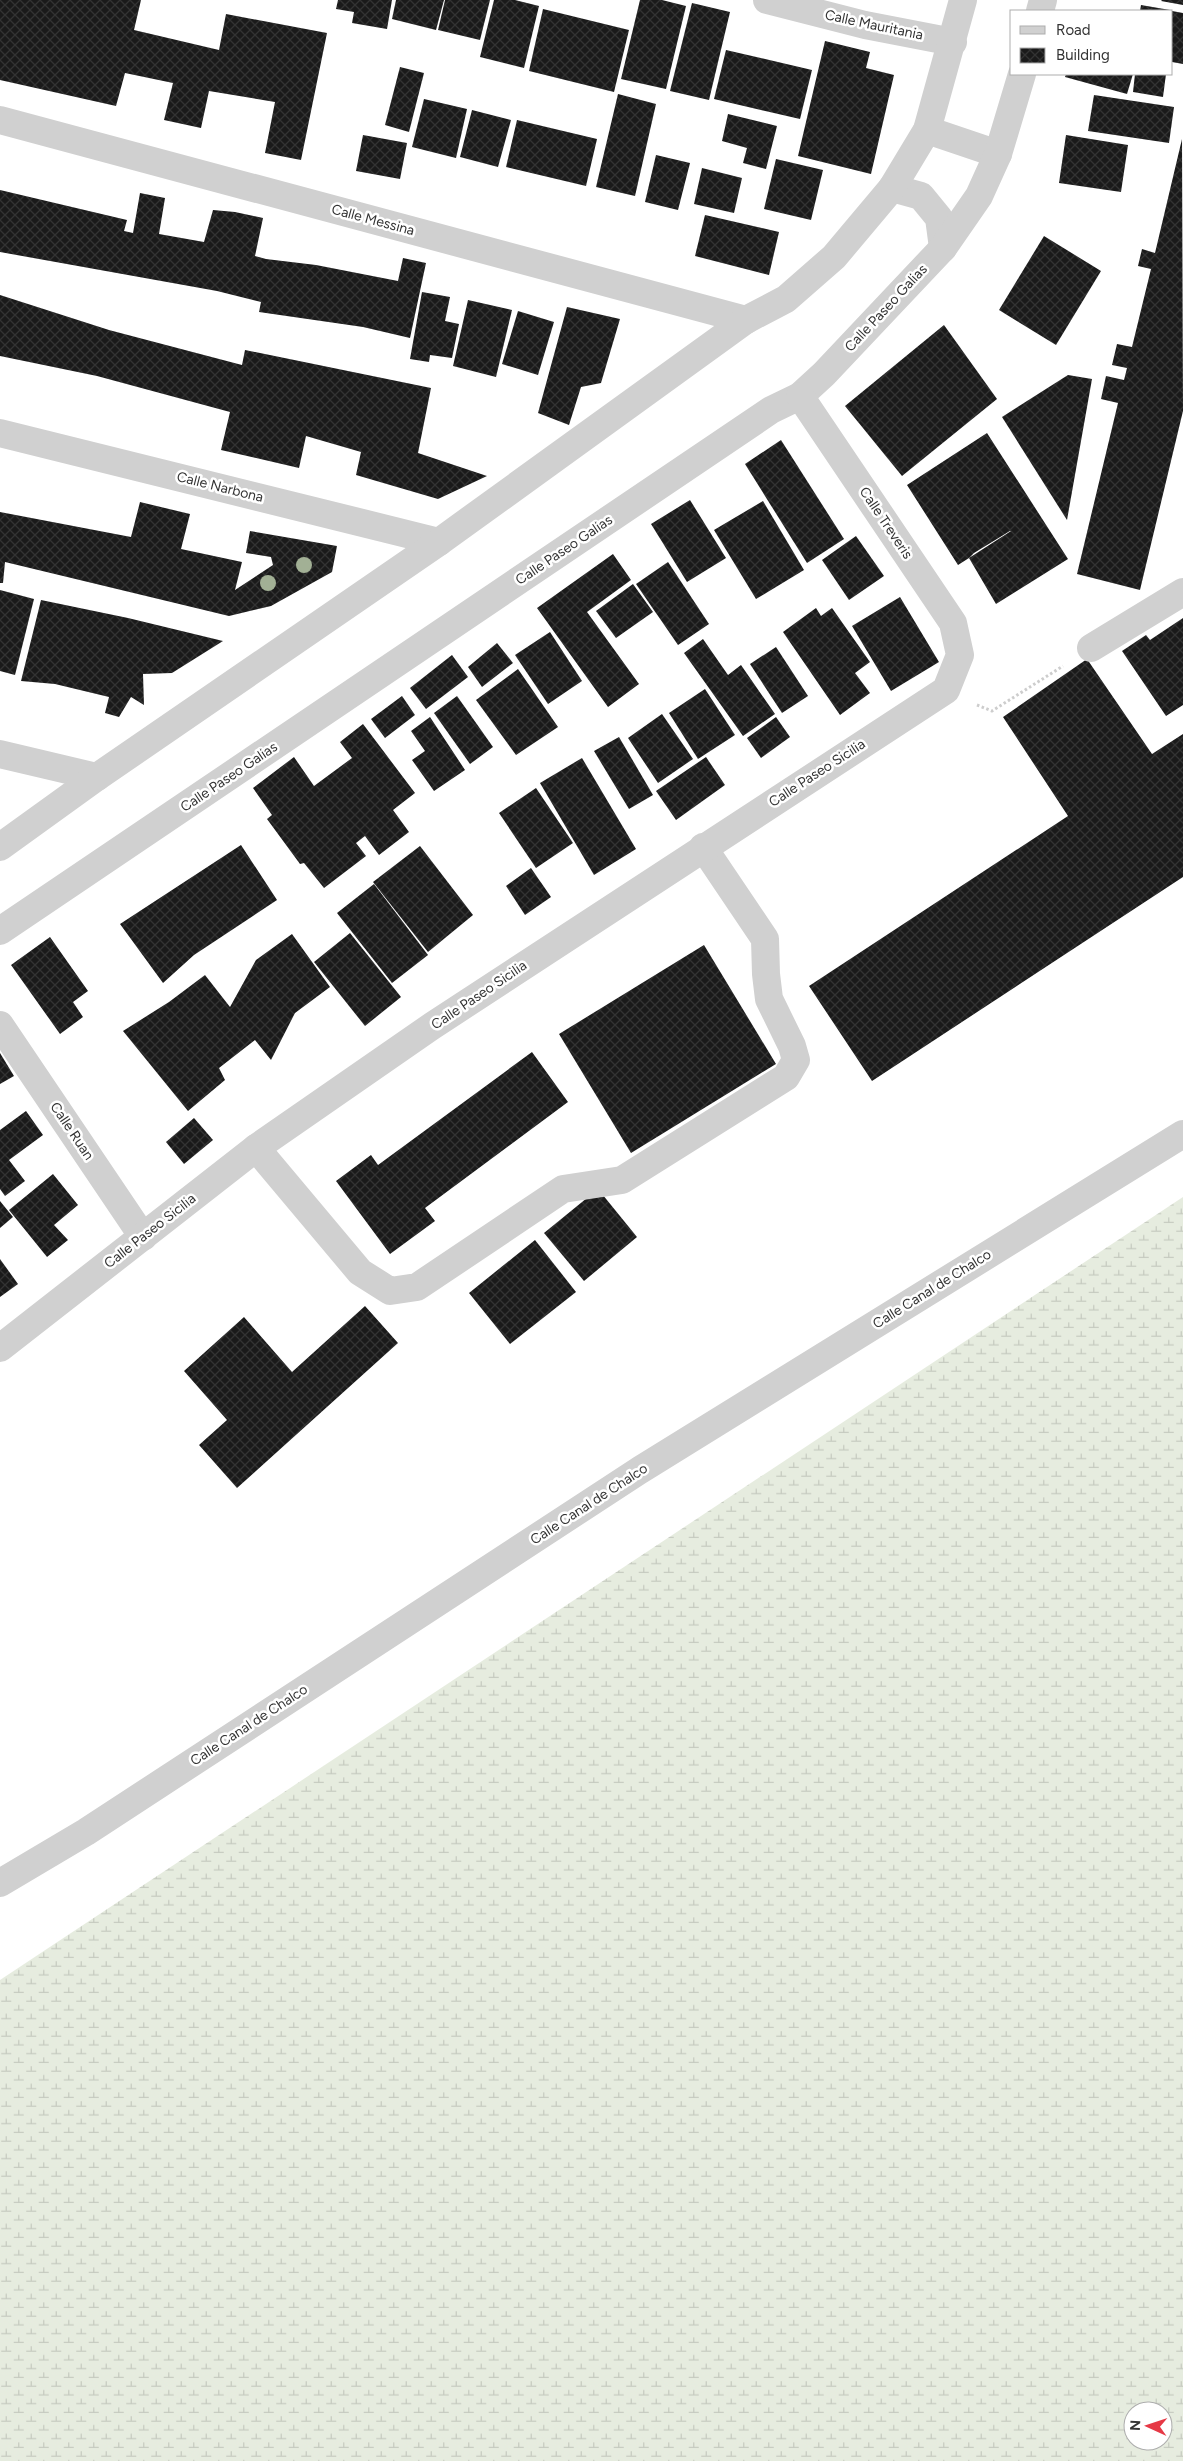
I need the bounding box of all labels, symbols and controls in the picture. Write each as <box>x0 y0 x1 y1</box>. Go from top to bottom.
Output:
street label: Calle Mauritania <box>823 6 925 44</box>
legend <box>1010 10 1173 75</box>
text: Road <box>1056 21 1091 39</box>
text: Building <box>1056 46 1110 64</box>
street label: Calle Messina <box>330 201 416 239</box>
street label: Calle Paseo Galias <box>841 261 931 355</box>
street label: Calle Narbona <box>175 468 265 506</box>
street label: Calle Treveris <box>856 484 916 562</box>
street label: Calle Paseo Galias <box>512 511 616 589</box>
street label: Calle Paseo Sicilia <box>766 736 868 810</box>
street label: Calle Paseo Galias <box>177 738 281 816</box>
street label: Calle Paseo Sicilia <box>428 957 530 1033</box>
street label: Calle Ruan <box>46 1099 98 1163</box>
street label: Calle Paseo Sicilia <box>101 1190 199 1272</box>
street label: Calle Canal de Chalco <box>870 1246 994 1332</box>
street label: Calle Canal de Chalco <box>527 1460 651 1548</box>
street label: Calle Canal de Chalco <box>187 1681 311 1769</box>
north arrow <box>1123 2401 1173 2451</box>
text: N <box>1127 2419 1144 2431</box>

